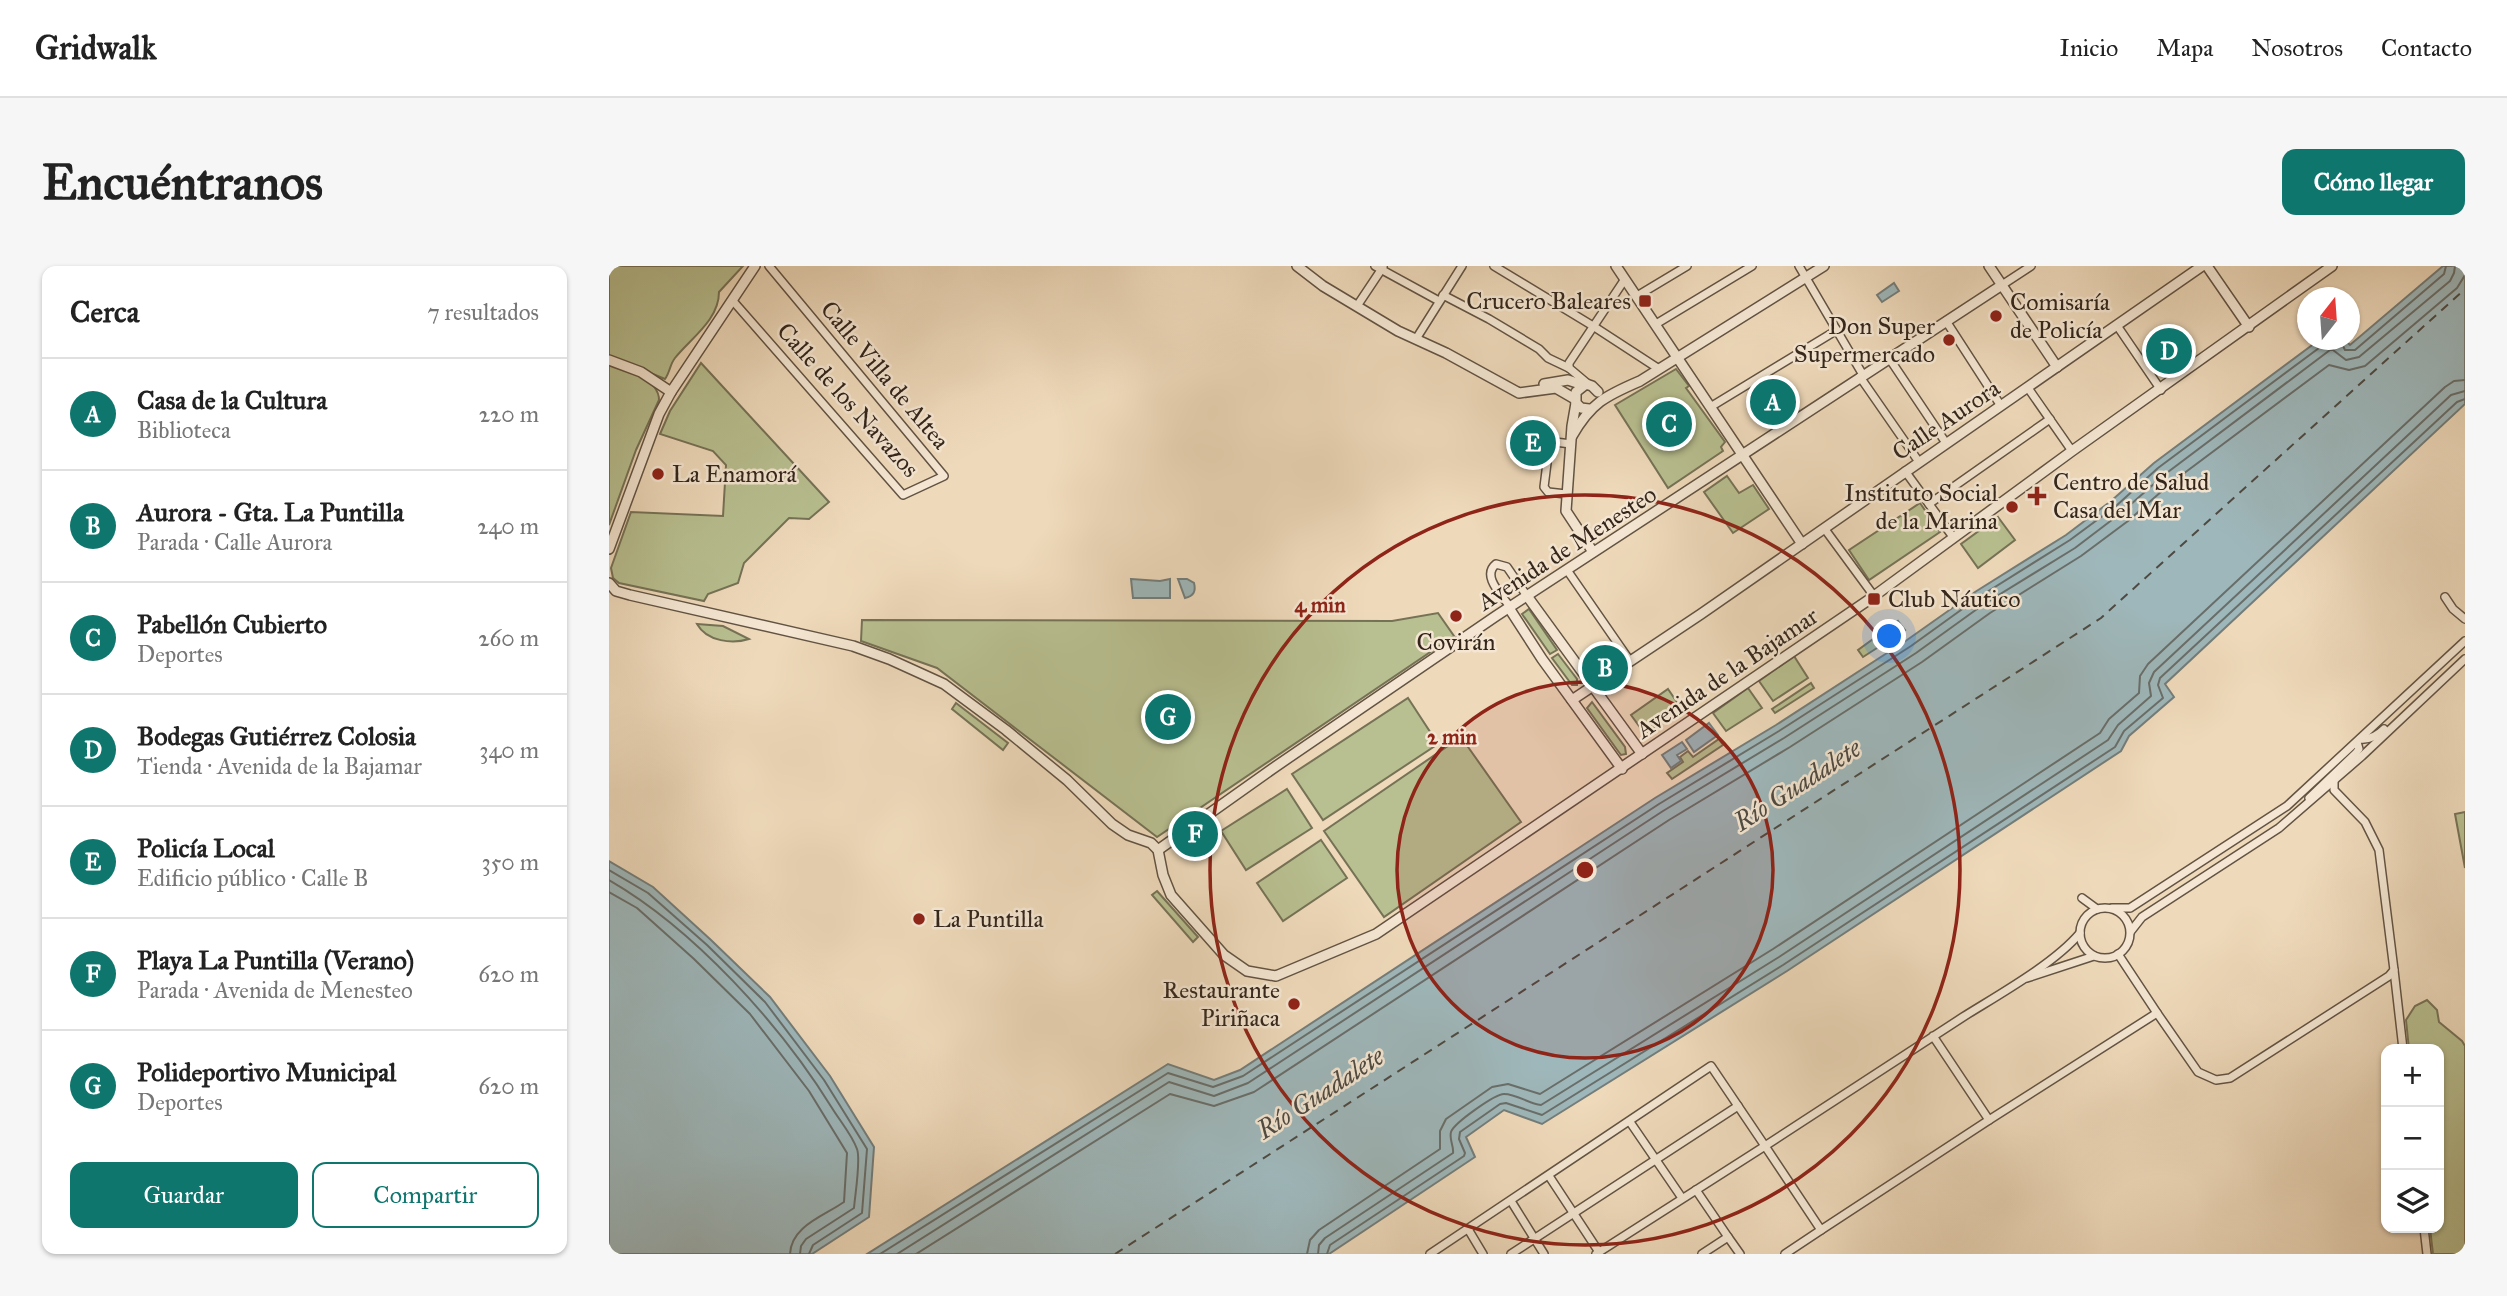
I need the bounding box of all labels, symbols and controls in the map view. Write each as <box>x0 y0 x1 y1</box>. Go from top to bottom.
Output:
text: Gridwalk <box>35 28 157 68</box>
text: Inicio <box>2060 33 2118 63</box>
text: Mapa <box>2156 33 2213 63</box>
text: Nosotros <box>2251 33 2343 63</box>
text: Contacto <box>2381 33 2472 63</box>
button: Cómo llegar <box>2282 149 2465 215</box>
text: Encuéntranos <box>42 153 323 212</box>
place label: Crucero Baleares <box>1466 286 1631 316</box>
place label: Comisaría de Policía <box>2010 287 2111 345</box>
north arrow <box>2297 287 2360 350</box>
marker: Crucero Baleares <box>1637 293 1653 309</box>
text: Cerca <box>70 294 139 330</box>
street label: Calle Villa de Altea <box>814 295 956 456</box>
text: 7 resultados <box>427 298 539 326</box>
marker: Comisaría de Policía <box>1988 308 2004 324</box>
place label: Don Super Supermercado <box>1794 311 1935 369</box>
street label: Calle de los Navazos <box>771 316 925 484</box>
pin: D <box>2146 325 2192 377</box>
marker: Don Super Supermercado <box>1941 332 1957 348</box>
street label: Calle Aurora <box>1886 373 2006 467</box>
pin: A <box>1750 376 1796 428</box>
text: Casa de la Cultura <box>137 384 327 416</box>
pin: C <box>1646 398 1692 450</box>
text: A <box>85 400 101 428</box>
text: 220 m <box>479 400 539 428</box>
text: Biblioteca <box>137 416 231 444</box>
pin: E <box>1510 417 1556 469</box>
place label: La Enamorá <box>672 459 798 489</box>
marker: La Enamorá <box>650 466 666 482</box>
place label: Centro de Salud Casa del Mar <box>2053 467 2209 525</box>
place label: Instituto Social de la Marina <box>1844 478 1999 536</box>
street label: Avenida de Menesteo <box>1471 479 1662 618</box>
marker: Centro de Salud Casa del Mar <box>2027 486 2047 506</box>
text: Aurora - Gta. La Puntilla <box>137 496 404 528</box>
marker: Instituto Social de la Marina <box>2004 499 2020 515</box>
text: B <box>85 512 101 540</box>
text: 240 m <box>477 512 539 540</box>
text: Parada · Calle Aurora <box>137 528 332 556</box>
place label: Club Náutico <box>1888 584 2020 614</box>
marker: Club Náutico <box>1866 591 1882 607</box>
text: 4 min <box>1294 592 1346 618</box>
street label: Avenida de la Bajamar <box>1629 601 1824 746</box>
text: Pabellón Cubierto <box>137 608 327 640</box>
marker: Covirán <box>1448 608 1464 624</box>
your location <box>1872 619 1906 653</box>
text: C <box>85 624 101 652</box>
text: 260 m <box>478 624 539 652</box>
place label: Covirán <box>1417 627 1495 657</box>
text: Deportes <box>137 640 223 668</box>
pin: B <box>1582 642 1628 694</box>
pin: G <box>1145 691 1191 743</box>
text: Bodegas Gutiérrez Colosia <box>137 720 416 752</box>
text: 2 min <box>1427 724 1477 750</box>
water label: Río Guadalete <box>1727 731 1868 838</box>
text: D <box>84 736 102 764</box>
text: 340 m <box>479 736 539 764</box>
text: Tienda · Avenida de la Bajamar <box>137 752 422 780</box>
pin: F <box>1172 808 1218 860</box>
text: Policía Local <box>137 832 275 864</box>
text: E <box>85 848 101 876</box>
text: 350 m <box>481 848 539 876</box>
centre of rings <box>1573 858 1597 882</box>
text: Edificio público · Calle B <box>137 864 368 892</box>
place label: La Puntilla <box>933 904 1045 934</box>
marker: La Puntilla <box>911 911 927 927</box>
text: Playa La Puntilla (Verano) <box>137 944 414 976</box>
text: F <box>85 960 101 988</box>
text: 620 m <box>478 960 539 988</box>
place label: Restaurante Piriñaca <box>1163 975 1281 1033</box>
text: Parada · Avenida de Menesteo <box>137 976 413 1004</box>
marker: Restaurante Piriñaca <box>1286 996 1302 1012</box>
water label: Río Guadalete <box>1250 1039 1391 1146</box>
map controls <box>2381 1044 2444 1233</box>
button: + <box>2381 1044 2444 1107</box>
text: Polideportivo Municipal <box>137 1056 396 1088</box>
text: G <box>85 1072 101 1100</box>
text: 620 m <box>478 1072 539 1100</box>
text: Deportes <box>137 1088 223 1116</box>
button: − <box>2381 1107 2444 1170</box>
button: Guardar <box>70 1162 298 1228</box>
button: Compartir <box>312 1162 539 1228</box>
button: layers <box>2381 1170 2444 1233</box>

